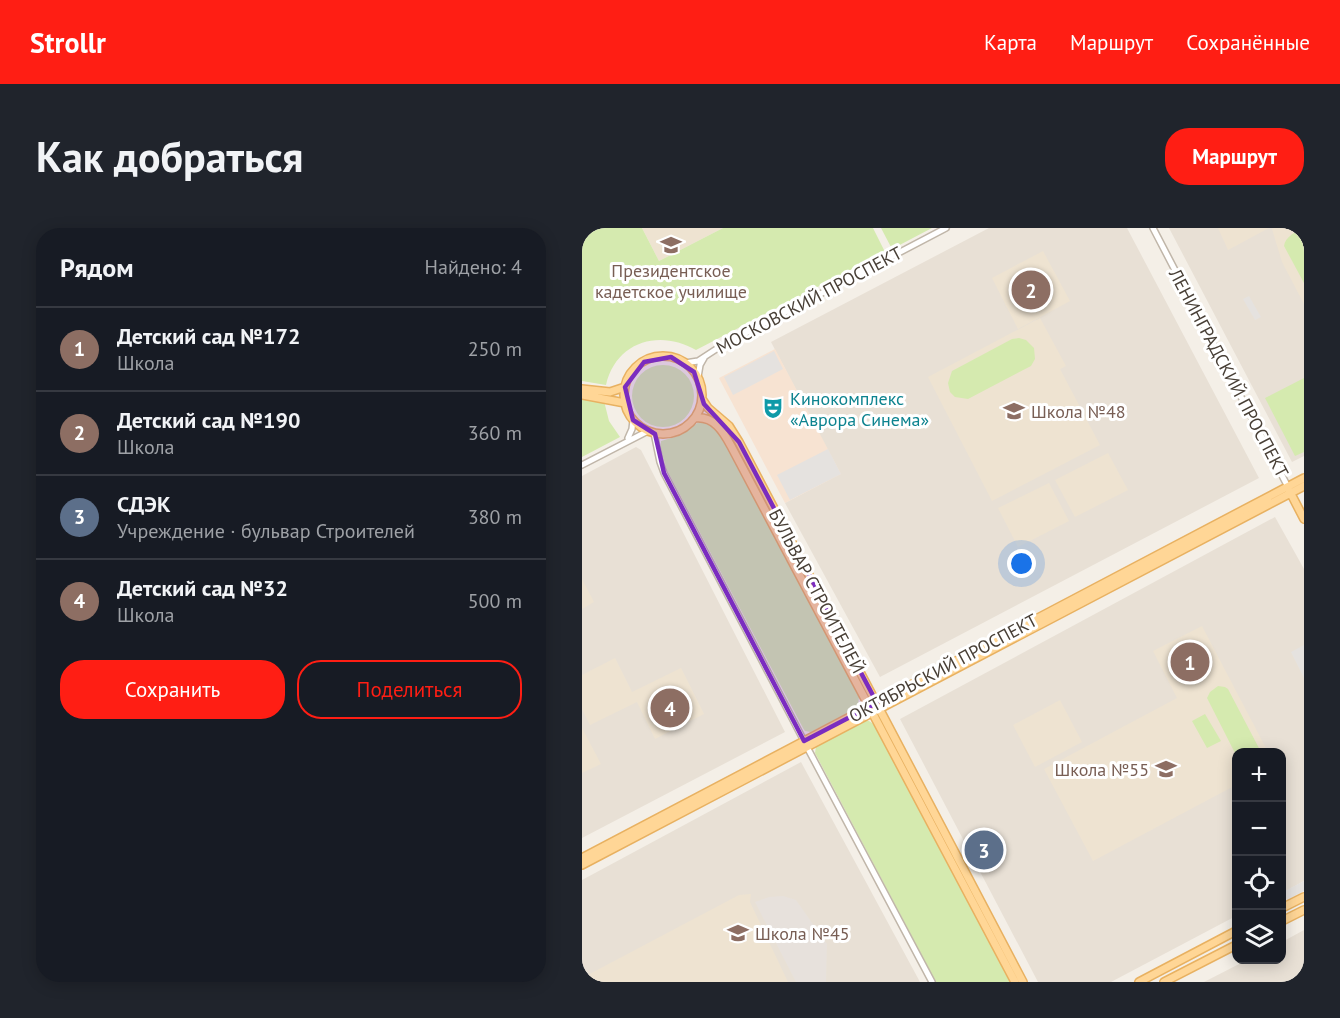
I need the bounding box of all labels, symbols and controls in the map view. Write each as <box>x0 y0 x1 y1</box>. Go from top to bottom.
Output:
text: Strollr <box>30 24 106 61</box>
text: Карта <box>984 29 1037 56</box>
text: Маршрут <box>1070 29 1153 56</box>
text: Сохранённые <box>1186 29 1310 56</box>
button: Маршрут <box>1165 128 1304 185</box>
text: Как добраться <box>36 129 303 184</box>
school or university icon: Президентское кадетское училище <box>659 233 683 257</box>
street label: МОСКОВСКИЙ ПРОСПЕКТ <box>712 241 906 359</box>
text: Рядом <box>60 251 134 284</box>
text: Найдено: 4 <box>425 254 522 280</box>
place label: Президентское кадетское училище <box>595 259 747 303</box>
street label: ЛЕНИНГРАДСКИЙ ПРОСПЕКТ <box>1164 264 1294 481</box>
pin: 2 <box>1012 268 1050 312</box>
text: Детский сад №172 <box>117 322 300 350</box>
text: 1 <box>74 336 85 362</box>
text: 250 m <box>468 336 522 362</box>
text: Школа <box>117 350 174 376</box>
place label: Кинокомплекс «Аврора Синема» <box>790 387 929 431</box>
theatre icon: Кинокомплекс «Аврора Синема» <box>761 396 785 420</box>
school or university icon: Школа №48 <box>1002 399 1026 423</box>
place label: Школа №48 <box>1031 400 1126 423</box>
text: Детский сад №190 <box>117 406 300 434</box>
text: 2 <box>74 420 85 446</box>
text: 360 m <box>468 420 522 446</box>
text: Школа <box>117 434 174 460</box>
text: СДЭК <box>117 490 171 518</box>
text: 3 <box>74 504 85 530</box>
text: 380 m <box>468 504 522 530</box>
street label: БУЛЬВАР СТРОИТЕЛЕЙ <box>764 505 870 677</box>
text: Учреждение · бульвар Строителей <box>117 518 415 544</box>
your location <box>1007 549 1036 578</box>
text: Детский сад №32 <box>117 574 288 602</box>
text: 4 <box>74 588 85 614</box>
text: 500 m <box>468 588 522 614</box>
text: Школа <box>117 602 174 628</box>
street label: ОКТЯБРЬСКИЙ ПРОСПЕКТ <box>845 609 1041 727</box>
pin: 1 <box>1170 640 1210 684</box>
button: Сохранить <box>60 660 285 719</box>
button: Поделиться <box>297 660 522 719</box>
pin: 4 <box>650 686 689 730</box>
map controls <box>1232 748 1286 964</box>
button: + <box>1232 748 1286 802</box>
school or university icon: Школа №55 <box>1154 757 1178 781</box>
place label: Школа №55 <box>1054 758 1149 781</box>
button: − <box>1232 802 1286 856</box>
pin: 3 <box>964 828 1004 872</box>
button: locate <box>1232 856 1286 910</box>
button: layers <box>1232 910 1286 964</box>
school or university icon: Школа №45 <box>726 921 750 945</box>
place label: Школа №45 <box>755 922 850 945</box>

